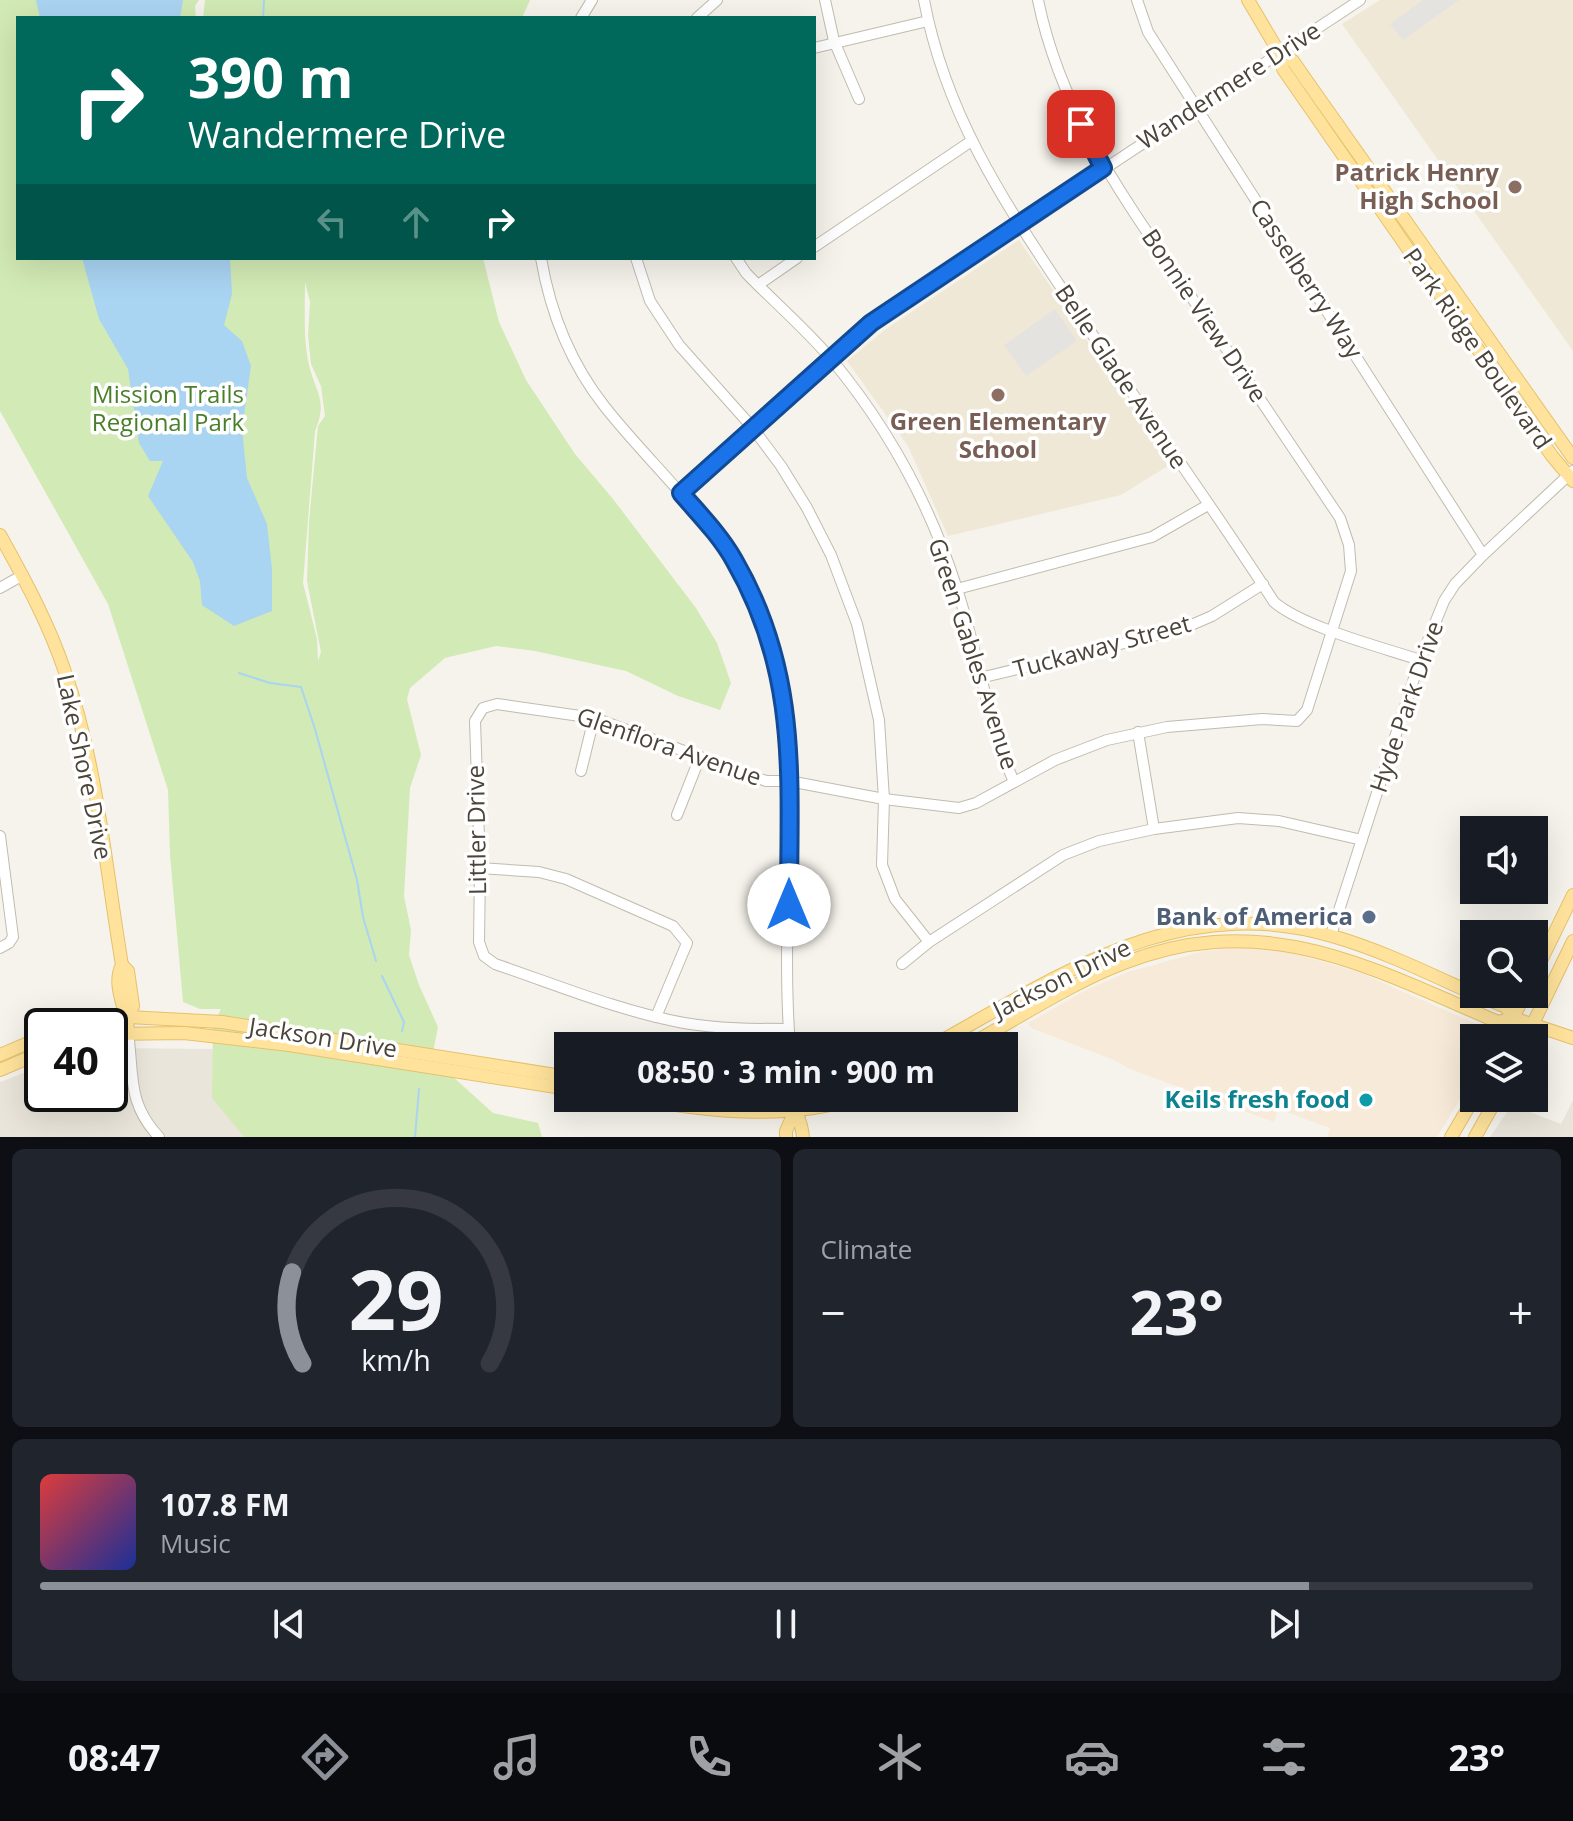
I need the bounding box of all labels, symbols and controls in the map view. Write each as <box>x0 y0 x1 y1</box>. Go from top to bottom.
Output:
street label: Wandermere Drive <box>1130 13 1326 156</box>
text: 390 m <box>188 38 354 114</box>
icon: right <box>56 48 160 152</box>
pin <box>1047 90 1115 158</box>
icon: arrive <box>1059 102 1103 146</box>
text: Wandermere Drive <box>188 110 506 159</box>
place label: Patrick Henry High School <box>1334 155 1499 216</box>
marker: Patrick Henry High School <box>1506 178 1524 196</box>
street label: Casselberry Way <box>1243 192 1372 365</box>
icon: left <box>310 200 354 244</box>
icon: ahead <box>394 200 438 244</box>
icon: right <box>478 200 522 244</box>
street label: Bonnie View Drive <box>1135 222 1276 408</box>
street label: Park Ridge Boulevard <box>1396 241 1560 455</box>
street label: Belle Glade Avenue <box>1048 278 1196 475</box>
park label: Mission Trails Regional Park <box>92 377 245 438</box>
marker: Green Elementary School <box>989 386 1007 404</box>
place label: Green Elementary School <box>890 404 1107 465</box>
street label: Green Gables Avenue <box>921 534 1027 773</box>
street label: Tuckaway Street <box>1009 606 1194 685</box>
street label: Hyde Park Drive <box>1361 616 1450 797</box>
street label: Lake Shore Drive <box>50 671 121 862</box>
street label: Glenflora Avenue <box>573 699 766 793</box>
street label: Littler Drive <box>458 765 493 895</box>
map controls <box>1460 816 1548 1112</box>
button: sound <box>1460 816 1548 904</box>
position arrow <box>747 863 831 947</box>
place label: Bank of America <box>1156 899 1353 932</box>
marker: Bank of America <box>1360 908 1378 926</box>
button: search <box>1460 920 1548 1008</box>
street label: Jackson Drive <box>985 930 1136 1026</box>
speed limit sign: 40 <box>24 1008 128 1112</box>
street label: Jackson Drive <box>245 1008 400 1065</box>
button: layers <box>1460 1024 1548 1112</box>
text: 08:50 · 3 min · 900 m <box>637 1051 935 1092</box>
place label: Keils fresh food <box>1165 1082 1350 1115</box>
marker: Keils fresh food <box>1357 1091 1375 1109</box>
text: Climate <box>821 1231 912 1267</box>
text: 29 <box>349 1241 444 1354</box>
text: 23° <box>1130 1271 1224 1353</box>
text: − <box>821 1282 846 1342</box>
text: + <box>1508 1282 1533 1342</box>
text: km/h <box>362 1340 431 1379</box>
text: 107.8 FM <box>160 1484 290 1525</box>
text: Music <box>160 1525 231 1561</box>
icon: previous <box>267 1602 311 1646</box>
icon: pause <box>764 1602 808 1646</box>
icon: next <box>1262 1602 1306 1646</box>
icon: directions <box>297 1729 353 1785</box>
icon: music <box>489 1729 545 1785</box>
icon: phone <box>681 1729 737 1785</box>
icon: climate <box>872 1729 928 1785</box>
icon: car <box>1064 1729 1120 1785</box>
icon: filters <box>1256 1729 1312 1785</box>
text: 08:47 <box>68 1733 161 1782</box>
text: 23° <box>1448 1733 1505 1782</box>

